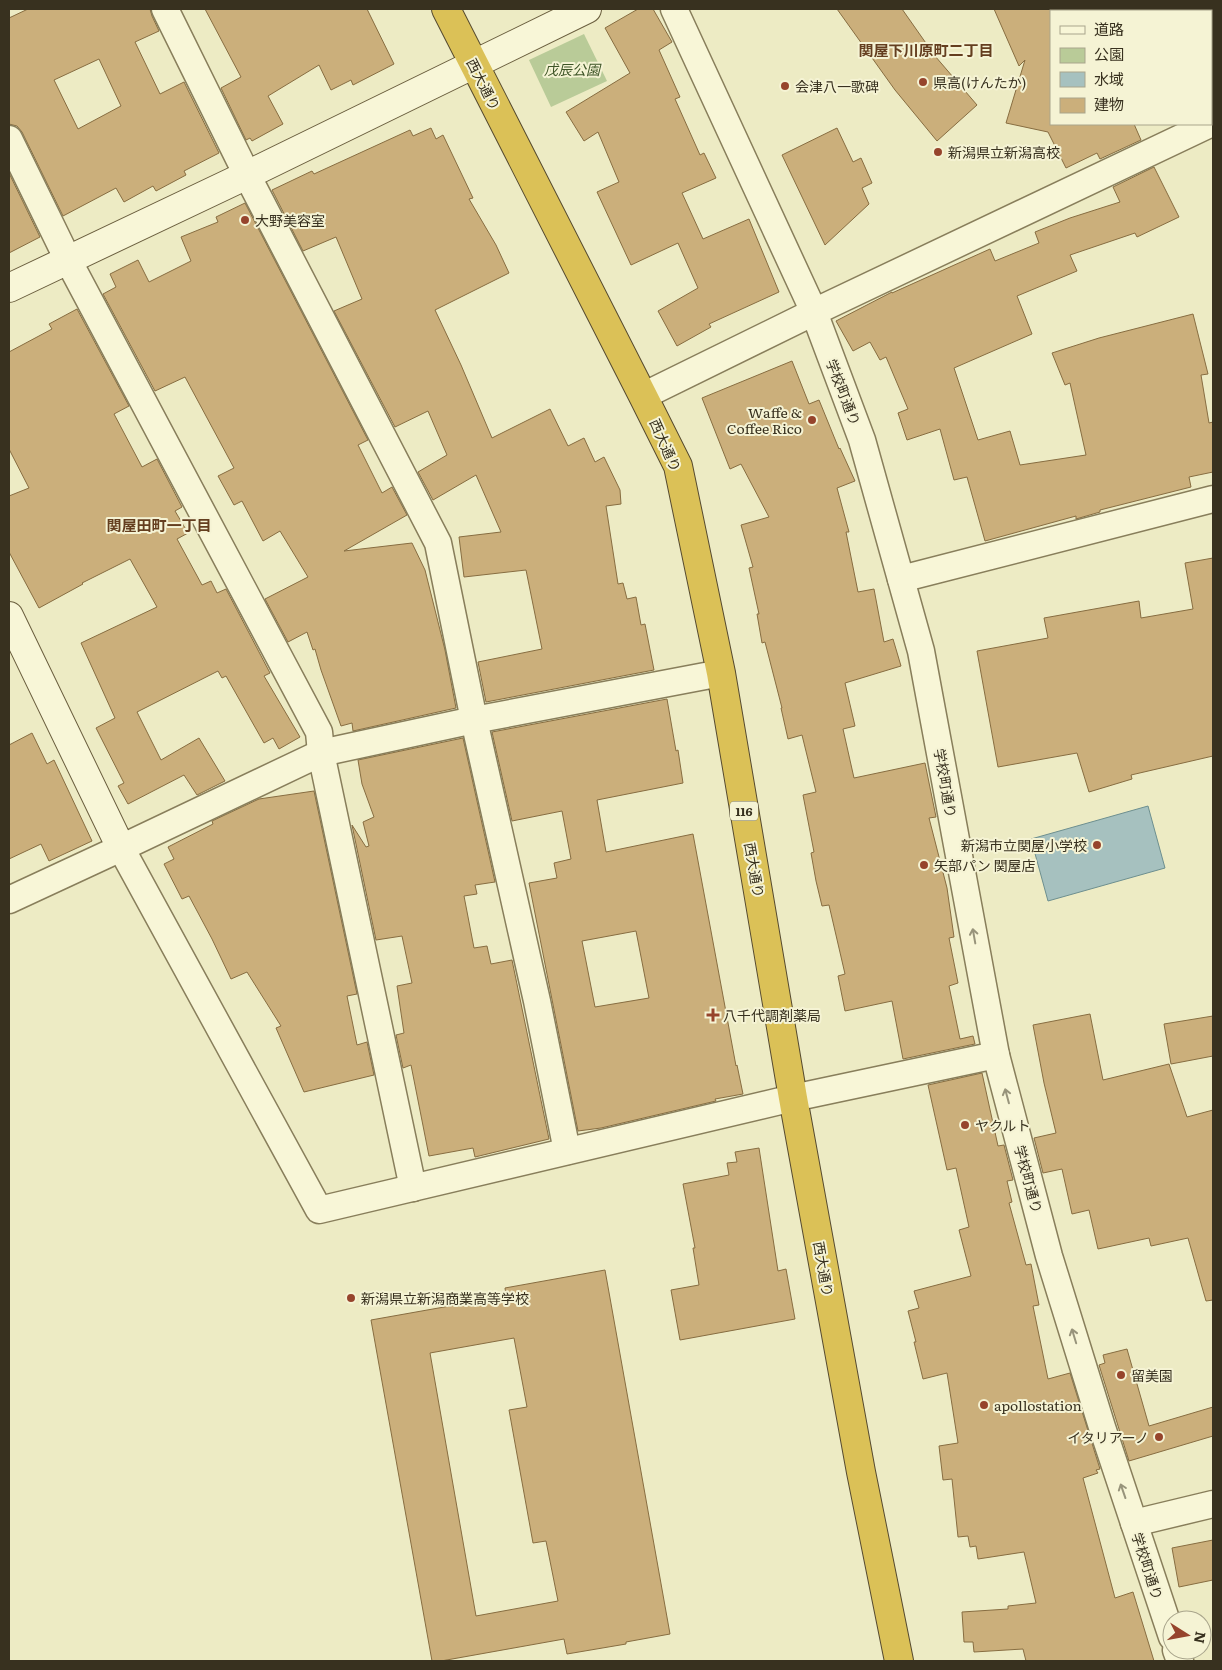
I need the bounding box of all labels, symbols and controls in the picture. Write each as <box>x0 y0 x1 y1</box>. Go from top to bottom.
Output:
legend <box>1050 10 1212 125</box>
text: 道路 <box>1094 17 1124 40</box>
district label: 関屋下川原町二丁目 <box>858 38 994 61</box>
text: 公園 <box>1094 42 1124 65</box>
street label: 西大通り <box>462 55 506 113</box>
park label: 戊辰公園 <box>544 59 602 79</box>
text: 水域 <box>1094 67 1124 90</box>
place label: 県高(けんたか) <box>933 72 1026 92</box>
place label: 会津八一歌碑 <box>795 76 879 96</box>
marker: 県高(けんたか) <box>917 76 929 88</box>
marker: 会津八一歌碑 <box>779 80 791 92</box>
text: 建物 <box>1094 92 1124 115</box>
place label: 新潟県立新潟高校 <box>948 142 1060 162</box>
marker: 新潟県立新潟高校 <box>932 146 944 158</box>
place label: 大野美容室 <box>255 210 325 230</box>
marker: 大野美容室 <box>239 214 251 226</box>
street label: 学校町通り <box>822 356 866 428</box>
place label: Waffe & Coffee Rico <box>727 402 802 438</box>
marker: Waffe & Coffee Rico <box>806 414 818 426</box>
street label: 西大通り <box>645 415 687 475</box>
district label: 関屋田町一丁目 <box>106 513 212 536</box>
street label: 学校町通り <box>930 747 962 819</box>
road number: 116 <box>730 801 758 820</box>
place label: 新潟市立関屋小学校 <box>961 835 1087 855</box>
marker: 新潟市立関屋小学校 <box>1091 839 1103 851</box>
street label: 西大通り <box>740 841 770 899</box>
place label: 矢部パン 関屋店 <box>934 855 1036 875</box>
marker: 矢部パン 関屋店 <box>918 859 930 871</box>
one-way arrow <box>969 929 979 945</box>
place label: 八千代調剤薬局 <box>723 1005 821 1025</box>
marker: 八千代調剤薬局 <box>707 1009 719 1021</box>
one-way arrow <box>1002 1088 1011 1104</box>
place label: ヤクルト <box>975 1115 1031 1135</box>
marker: ヤクルト <box>959 1119 971 1131</box>
street label: 学校町通り <box>1010 1143 1048 1215</box>
street label: 西大通り <box>809 1240 839 1298</box>
place label: 新潟県立新潟商業高等学校 <box>361 1288 529 1308</box>
marker: 新潟県立新潟商業高等学校 <box>345 1292 357 1304</box>
one-way arrow <box>1068 1329 1078 1345</box>
place label: 留美園 <box>1131 1365 1173 1385</box>
marker: 留美園 <box>1115 1369 1127 1381</box>
place label: apollostation <box>994 1395 1082 1415</box>
marker: apollostation <box>978 1399 990 1411</box>
place label: イタリアーノ <box>1067 1427 1149 1447</box>
marker: イタリアーノ <box>1153 1431 1165 1443</box>
one-way arrow <box>1118 1484 1127 1499</box>
street label: 学校町通り <box>1128 1530 1168 1602</box>
north arrow <box>1162 1610 1212 1660</box>
text: N <box>1190 1630 1212 1646</box>

